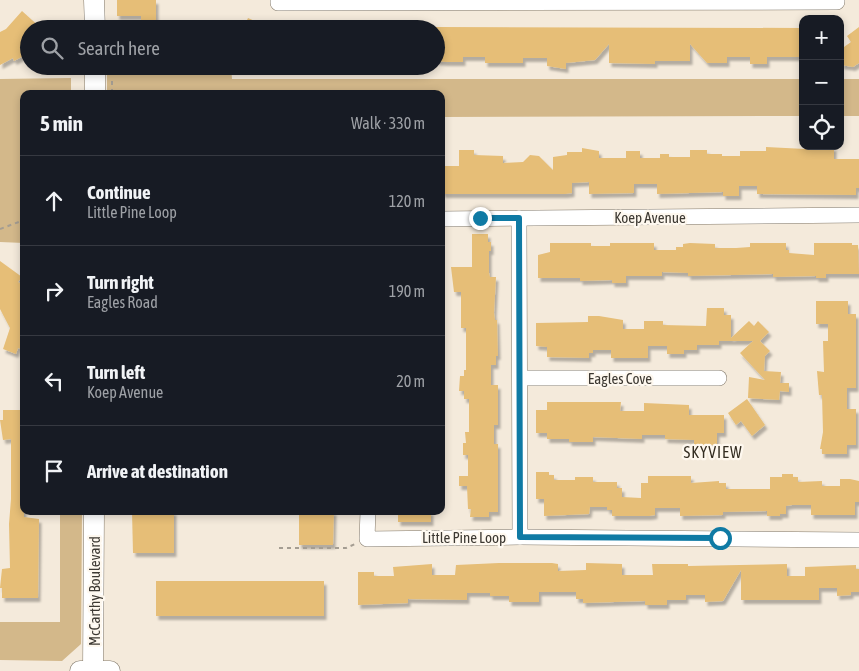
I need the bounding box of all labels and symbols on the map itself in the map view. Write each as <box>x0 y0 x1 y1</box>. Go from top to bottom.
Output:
route end <box>469 207 492 230</box>
street label: Koep Avenue <box>614 209 686 226</box>
street label: Eagles Cove <box>588 370 652 387</box>
district label: SKYVIEW <box>683 443 743 461</box>
route start <box>709 527 732 550</box>
street label: Little Pine Loop <box>422 529 506 546</box>
street label: McCarthy Boulevard <box>86 536 103 646</box>

